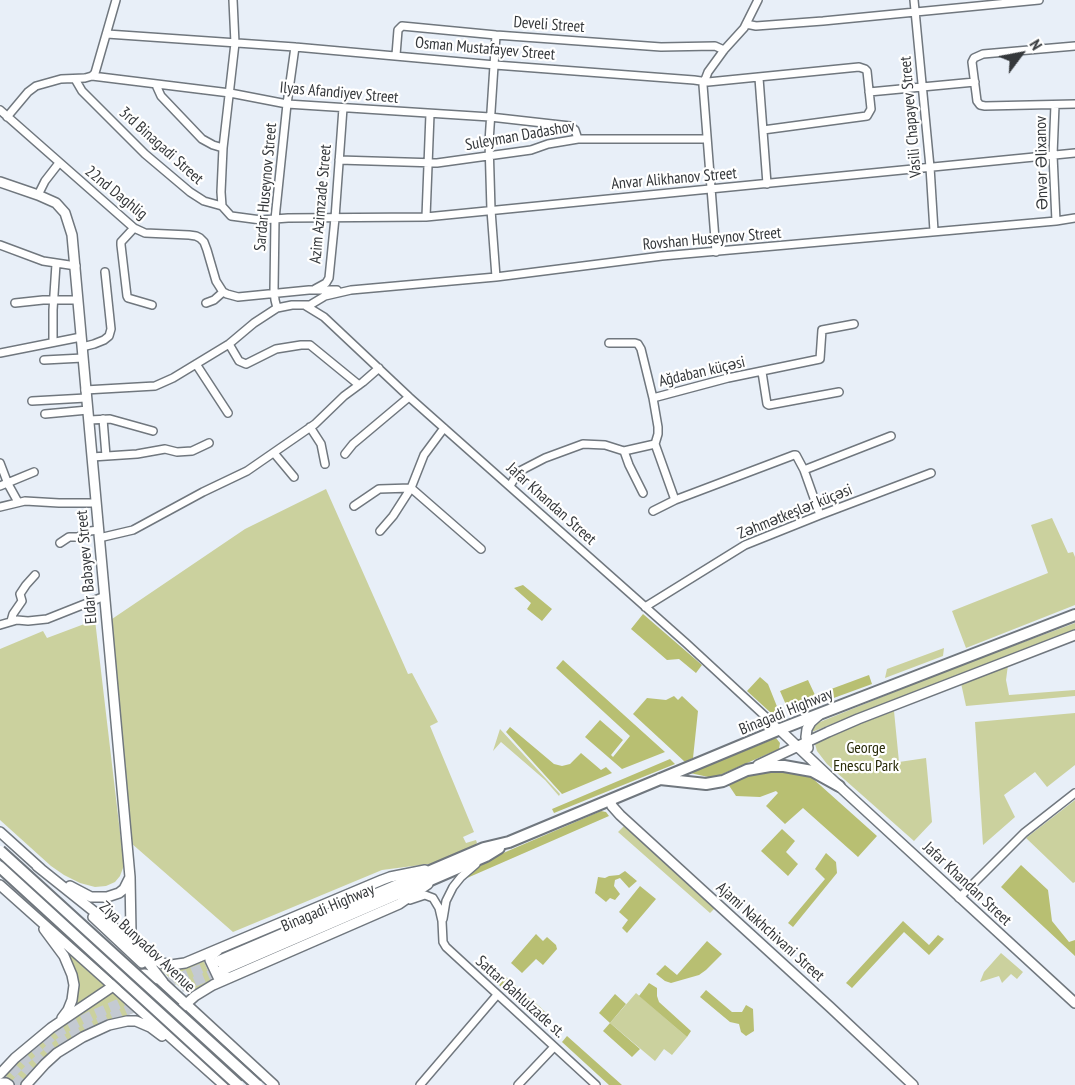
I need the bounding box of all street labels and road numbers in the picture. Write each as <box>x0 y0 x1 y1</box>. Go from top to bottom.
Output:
street label: Develi Street <box>513 13 585 37</box>
street label: Osman Mustafayev Street <box>414 33 556 65</box>
street label: Vasili Chapayev Street <box>896 55 926 179</box>
street label: Ilyas Afandiyev Street <box>279 78 399 108</box>
street label: 3rd Binagadi Street <box>115 103 207 189</box>
street label: Ənvər Əlixanov <box>1032 116 1052 210</box>
street label: Suleyman Dadashov <box>464 117 576 155</box>
street label: Sardar Huseynov Street <box>251 122 281 252</box>
street label: Azim Azimzade Street <box>306 144 336 264</box>
street label: 22nd Daghlig <box>81 162 151 224</box>
street label: Anvar Alikhanov Street <box>610 164 738 194</box>
street label: Rovshan Huseynov Street <box>642 223 782 255</box>
street label: Ağdaban küçəsi <box>657 353 747 391</box>
street label: Jafar Khandan Street <box>502 459 600 549</box>
street label: Zəhmətkeşlər küçəsi <box>735 480 855 544</box>
street label: Eldar Babayev Street <box>72 509 102 625</box>
street label: Binagadi Highway <box>736 684 836 740</box>
street label: Jafar Khandan Street <box>919 838 1015 930</box>
street label: Ajami Nakhchivani Street <box>712 878 828 986</box>
street label: Binagadi Highway <box>279 880 377 936</box>
street label: Ziya Bunyadov Avenue <box>95 898 199 996</box>
street label: Sattar Bahlulzade st. <box>471 952 569 1042</box>

